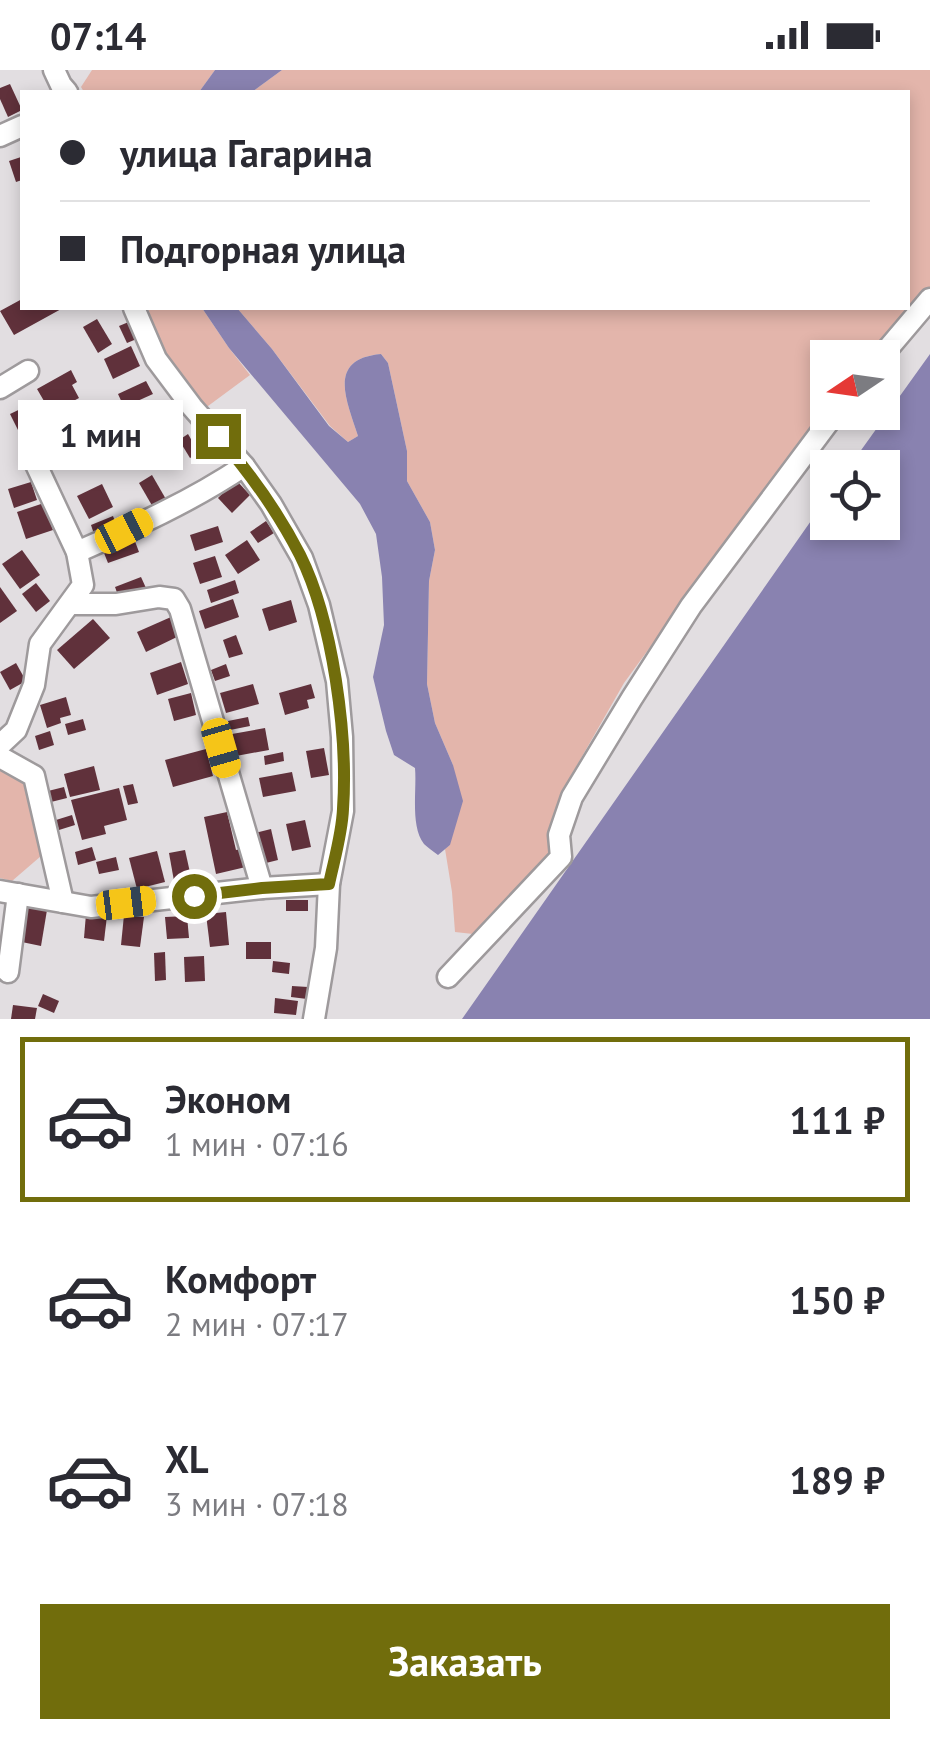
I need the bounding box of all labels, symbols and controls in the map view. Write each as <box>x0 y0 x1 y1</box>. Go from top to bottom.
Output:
text: 07:14 <box>50 11 146 60</box>
text: улица Гагарина <box>120 128 373 177</box>
text: Подгорная улица <box>120 224 406 273</box>
north arrow <box>810 340 900 430</box>
map controls <box>810 340 900 540</box>
callout: 1 мин <box>18 401 183 471</box>
text: 1 мин <box>59 414 142 456</box>
route end <box>196 414 241 459</box>
button: locate <box>810 450 900 540</box>
car <box>90 504 158 558</box>
car <box>198 715 244 781</box>
route start <box>172 874 217 919</box>
car <box>94 884 158 922</box>
text: Эконом <box>165 1074 291 1123</box>
icon: car <box>45 1075 135 1165</box>
text: 111 ₽ <box>789 1095 885 1144</box>
text: 1 мин · 07:16 <box>165 1123 349 1165</box>
text: Комфорт <box>165 1254 316 1303</box>
icon: car <box>45 1255 135 1345</box>
text: 150 ₽ <box>789 1275 885 1324</box>
text: 2 мин · 07:17 <box>165 1303 349 1345</box>
text: XL <box>165 1434 209 1483</box>
icon: car <box>45 1435 135 1525</box>
text: 189 ₽ <box>789 1455 885 1504</box>
text: 3 мин · 07:18 <box>165 1483 349 1525</box>
button: Заказать <box>40 1604 890 1719</box>

